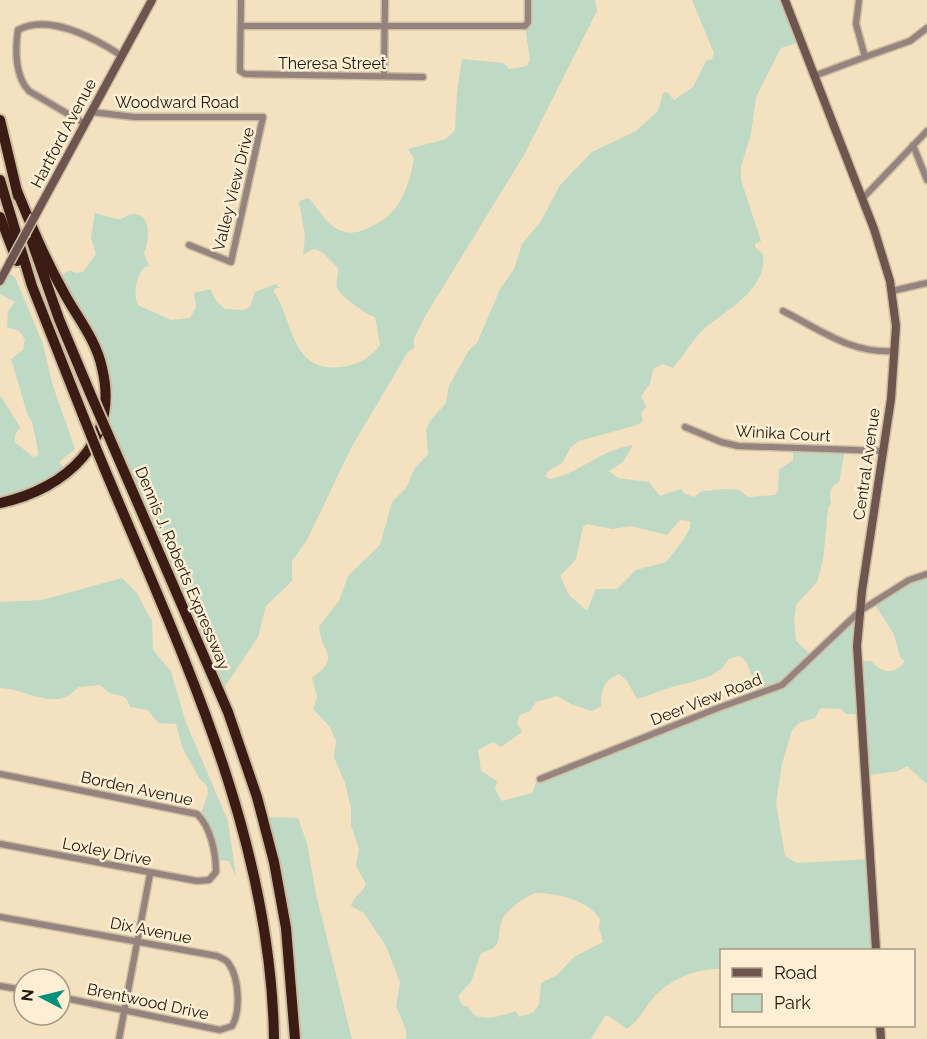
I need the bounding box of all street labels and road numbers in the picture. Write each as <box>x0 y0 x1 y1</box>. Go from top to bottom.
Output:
street label: Theresa Street <box>278 54 387 73</box>
street label: Hartford Avenue <box>27 75 100 191</box>
street label: Woodward Road <box>115 93 239 112</box>
street label: Valley View Drive <box>209 125 258 253</box>
street label: Central Avenue <box>849 407 884 521</box>
street label: Winika Court <box>735 422 832 446</box>
street label: Dennis J. Roberts Expressway <box>131 464 234 673</box>
street label: Deer View Road <box>648 670 764 729</box>
street label: Borden Avenue <box>79 767 195 810</box>
street label: Loxley Drive <box>61 834 153 869</box>
street label: Dix Avenue <box>108 913 193 948</box>
street label: Brentwood Drive <box>85 979 211 1024</box>

